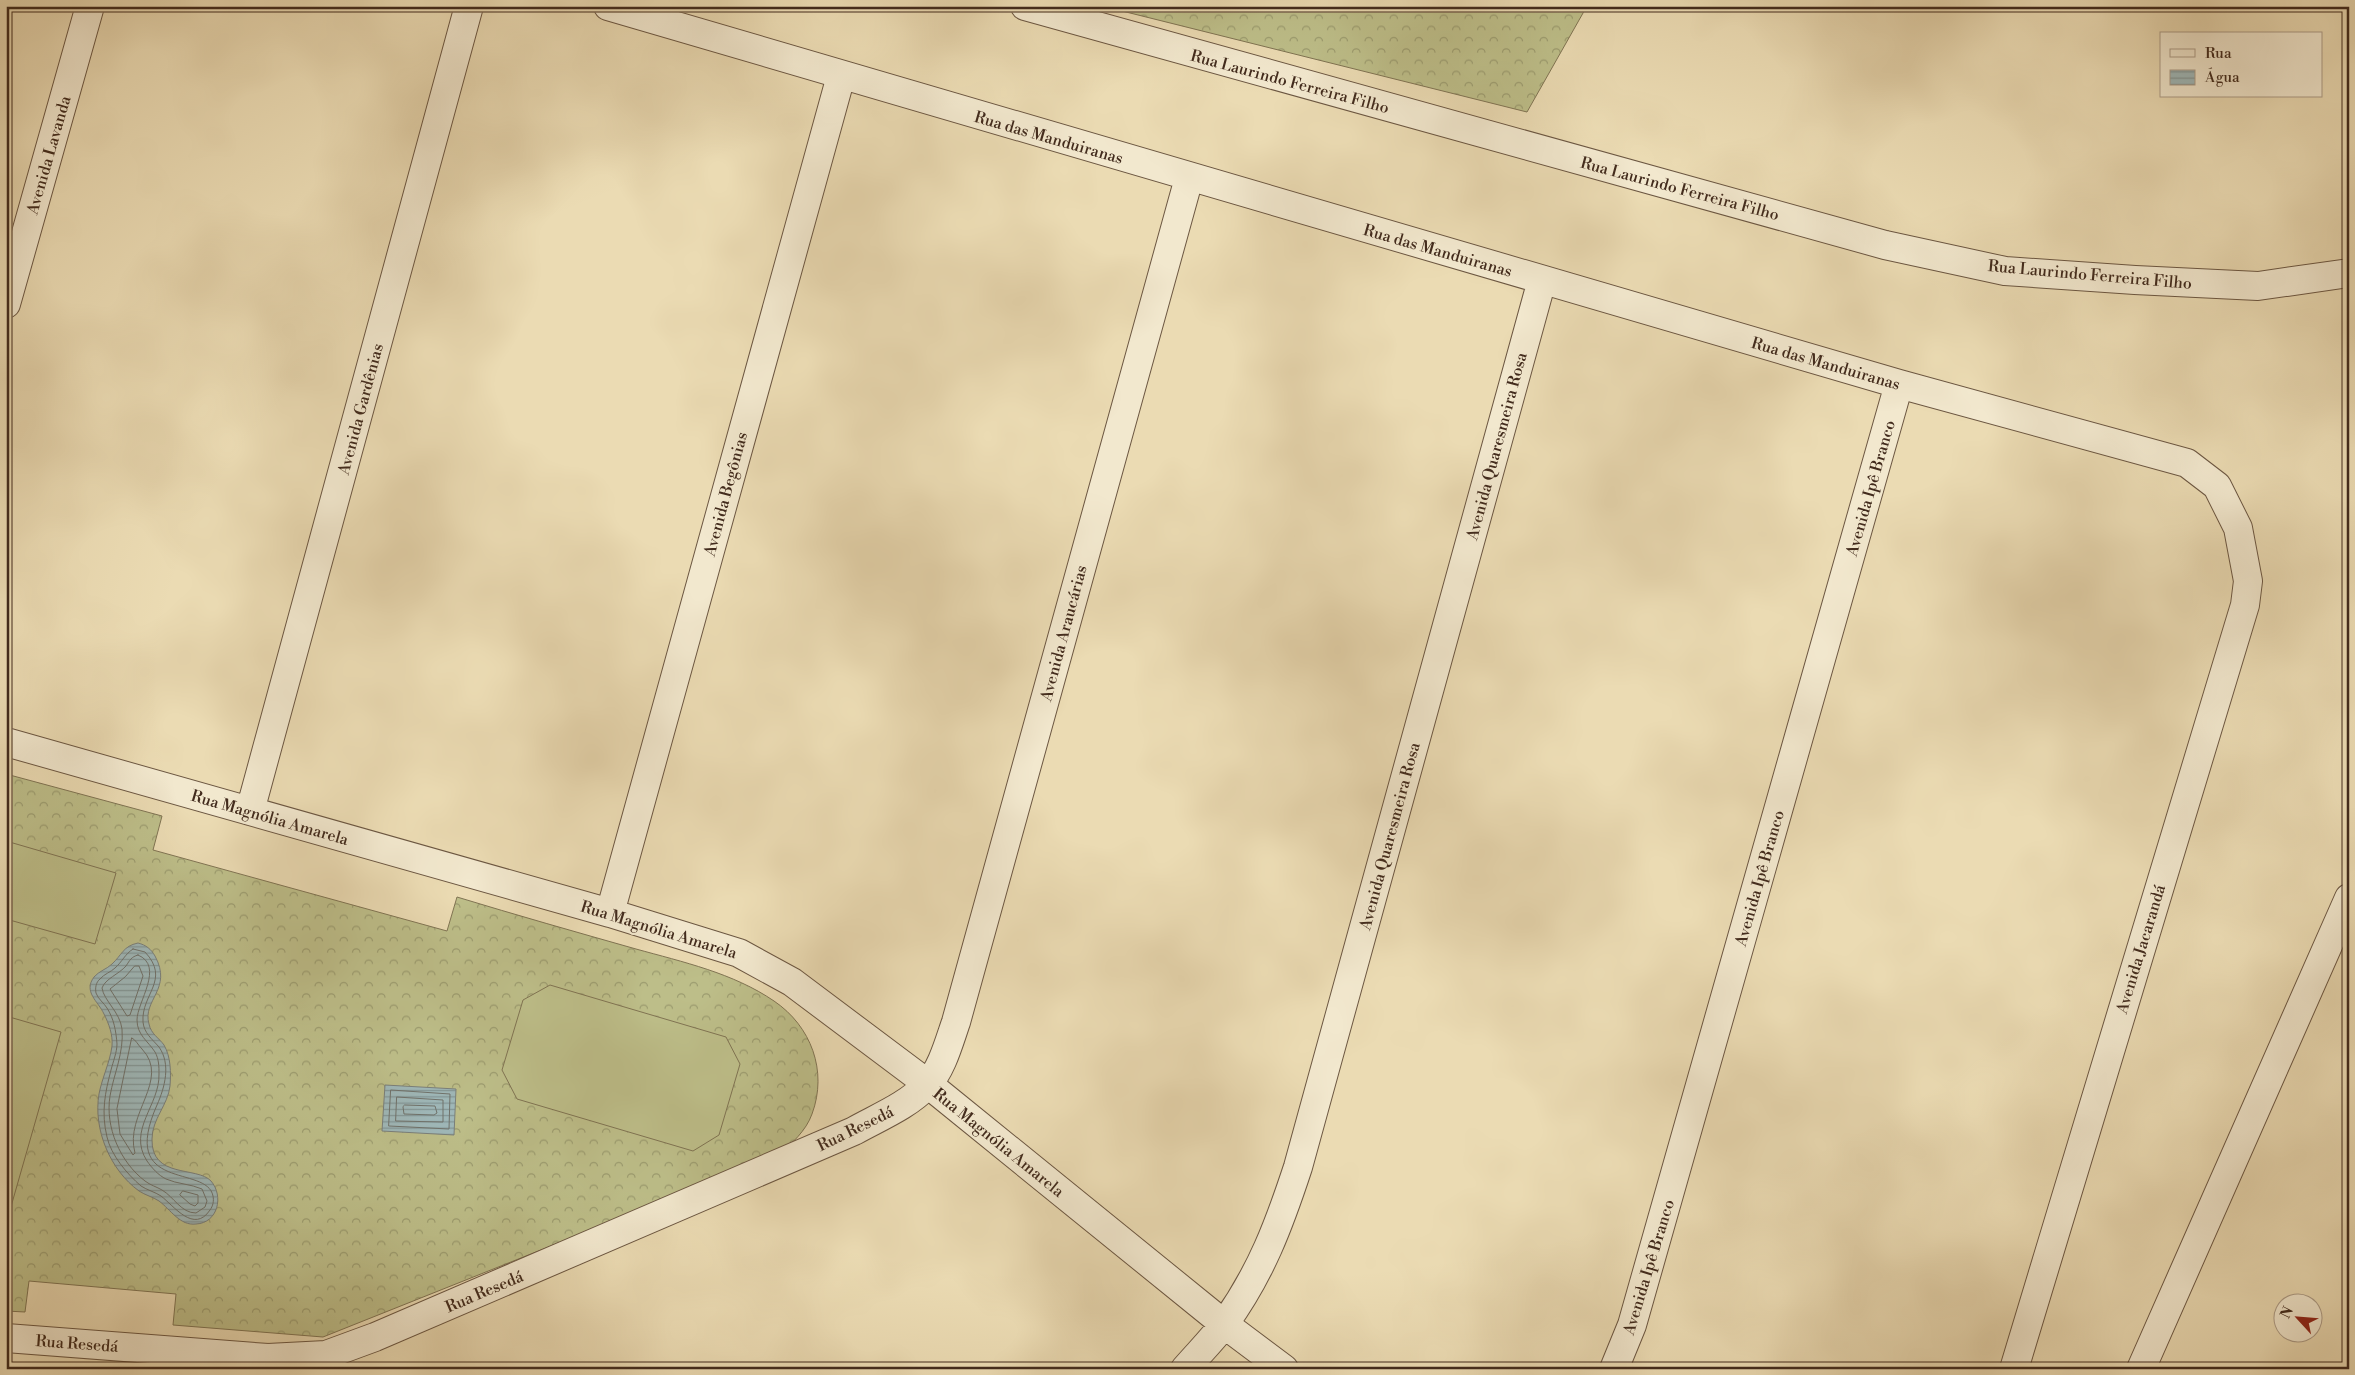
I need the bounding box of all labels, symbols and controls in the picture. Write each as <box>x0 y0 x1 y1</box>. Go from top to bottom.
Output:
legend <box>2160 32 2322 98</box>
text: Rua <box>2205 44 2232 63</box>
street label: Rua Laurindo Ferreira Filho <box>1188 46 1391 118</box>
text: Água <box>2204 67 2240 87</box>
street label: Avenida Lavanda <box>22 93 76 218</box>
street label: Rua das Manduiranas <box>972 107 1125 169</box>
street label: Rua Laurindo Ferreira Filho <box>1578 153 1781 225</box>
street label: Rua das Manduiranas <box>1361 220 1514 282</box>
street label: Rua Laurindo Ferreira Filho <box>1987 256 2193 294</box>
street label: Rua das Manduiranas <box>1749 333 1902 395</box>
street label: Avenida Gardênias <box>334 341 388 478</box>
street label: Avenida Quaresmeira Rosa <box>1462 349 1532 543</box>
street label: Avenida Ipê Branco <box>1842 418 1900 560</box>
street label: Avenida Begônias <box>700 430 752 560</box>
street label: Avenida Araucárias <box>1036 563 1092 704</box>
street label: Avenida Quaresmeira Rosa <box>1355 739 1425 933</box>
street label: Rua Magnólia Amarela <box>189 786 352 850</box>
street label: Avenida Ipê Branco <box>1731 808 1789 950</box>
street label: Avenida Jacarandá <box>2112 881 2170 1017</box>
street label: Rua Magnólia Amarela <box>578 897 740 964</box>
street label: Rua Magnólia Amarela <box>929 1084 1069 1202</box>
street label: Rua Resedá <box>814 1101 898 1156</box>
street label: Avenida Ipê Branco <box>1619 1197 1679 1338</box>
street label: Rua Resedá <box>442 1266 527 1317</box>
north arrow <box>2272 1292 2322 1342</box>
text: N <box>2277 1304 2298 1322</box>
street label: Rua Resedá <box>35 1331 120 1357</box>

